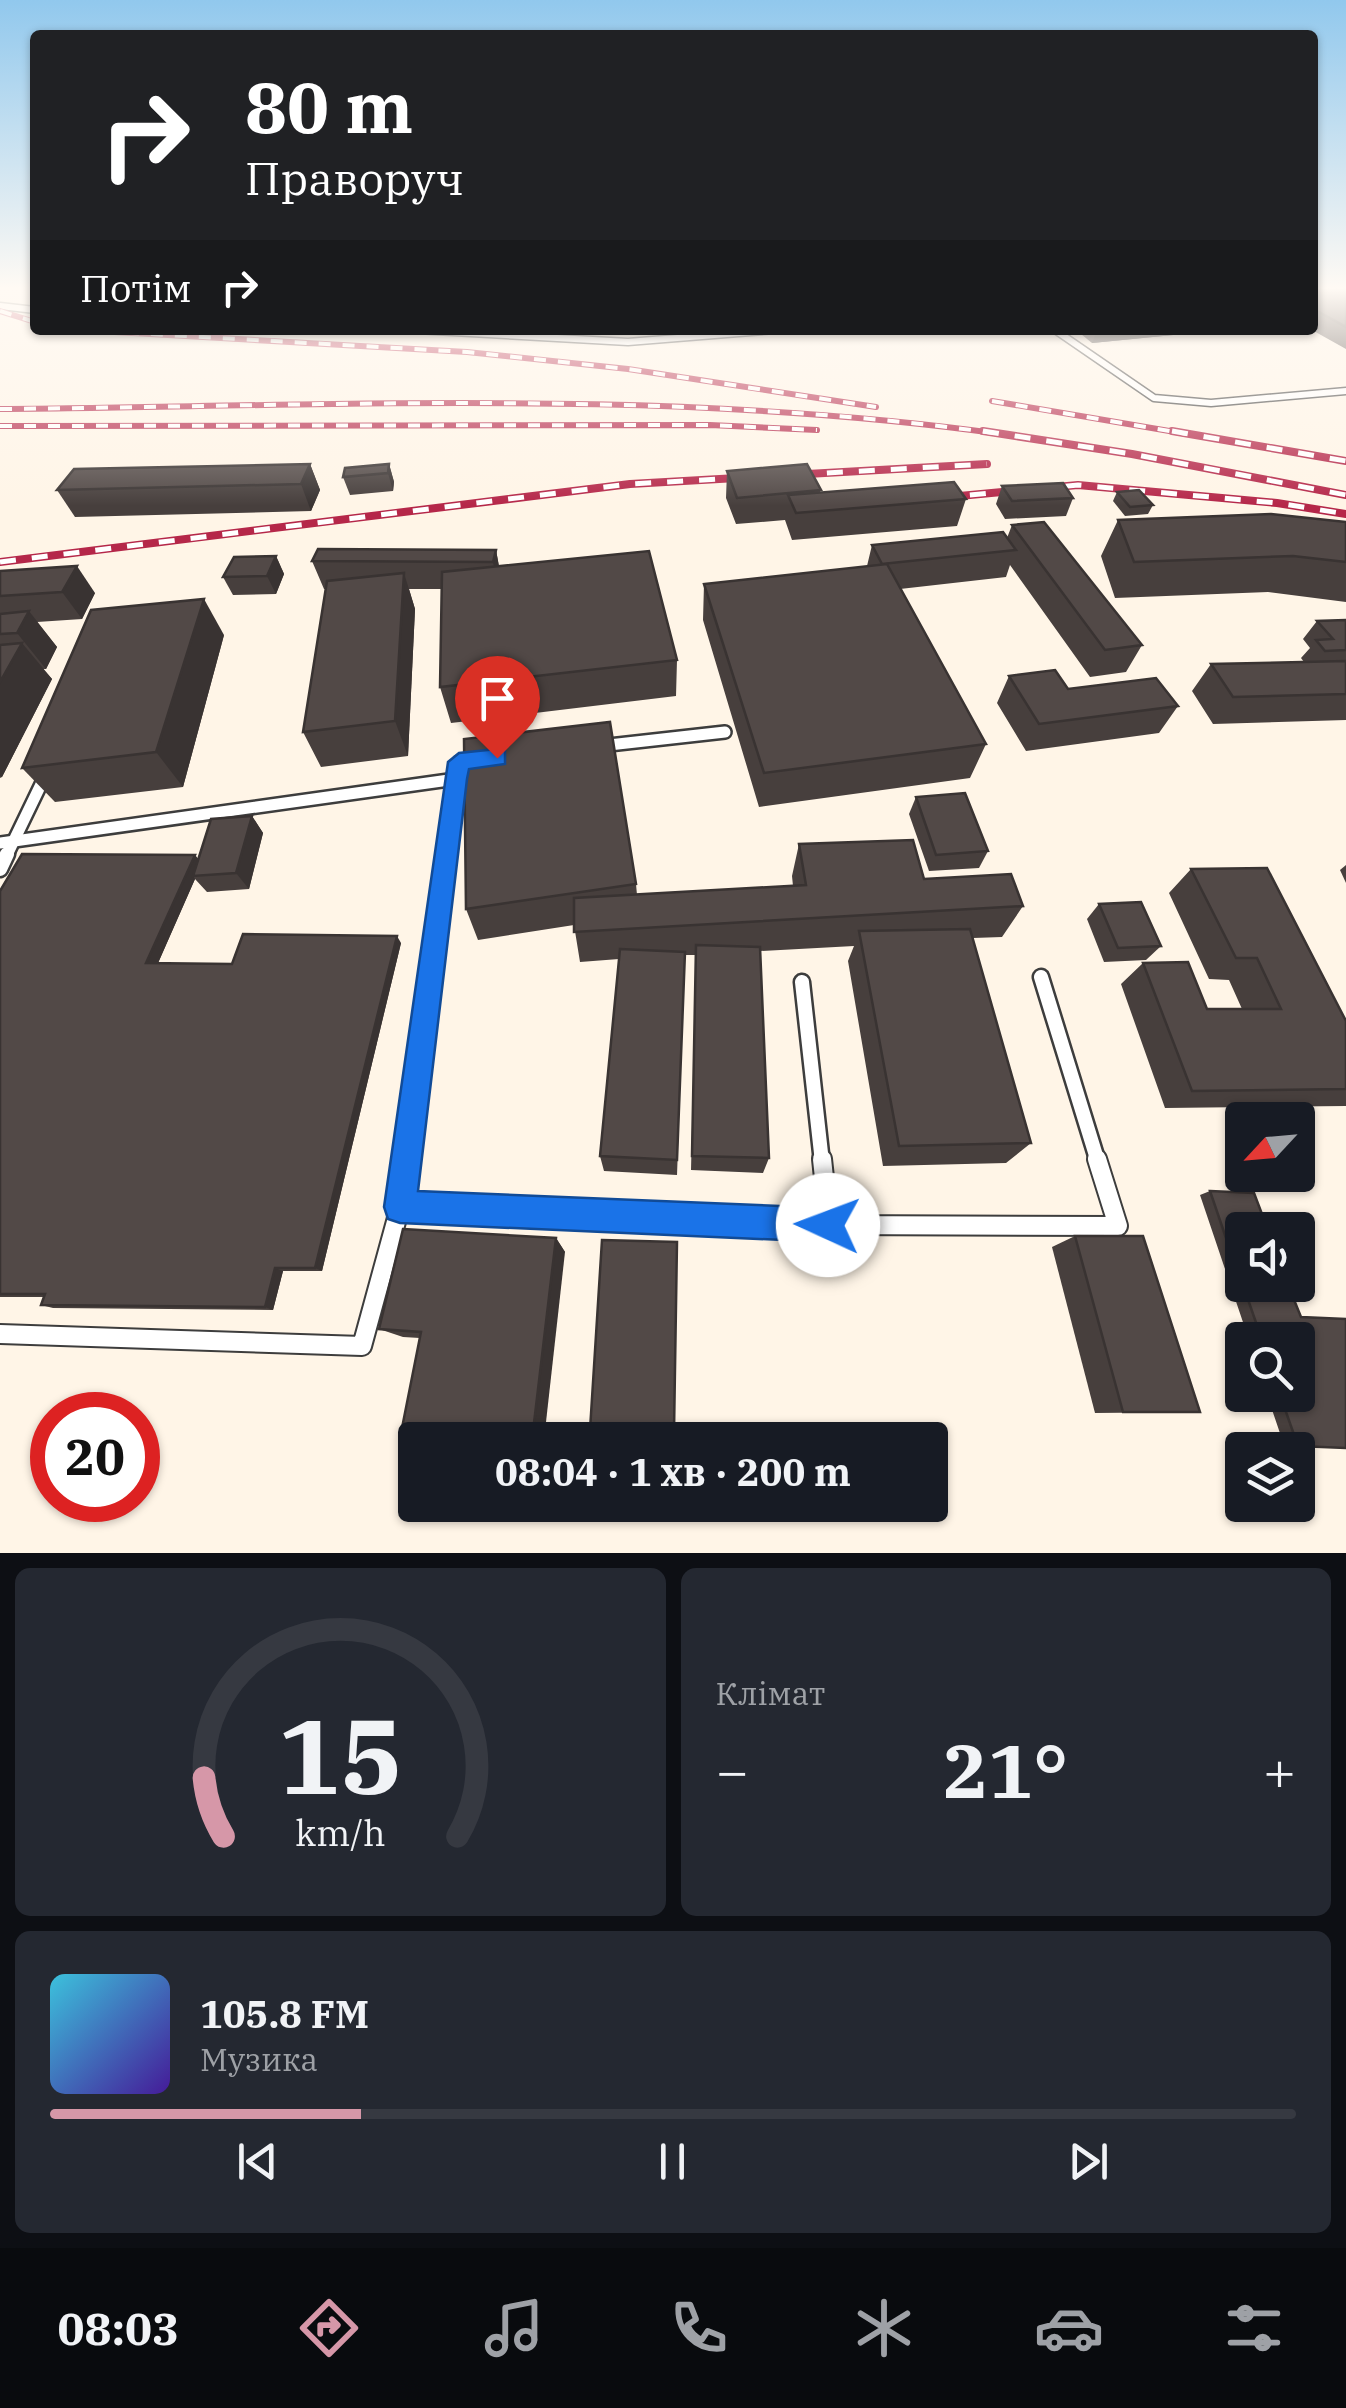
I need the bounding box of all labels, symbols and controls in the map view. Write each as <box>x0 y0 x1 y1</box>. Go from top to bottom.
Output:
text: 80 m <box>245 61 413 152</box>
icon: right <box>80 70 210 200</box>
text: Праворуч <box>245 149 464 207</box>
icon: right <box>212 260 267 315</box>
text: Потім <box>80 263 192 312</box>
pin <box>455 656 540 759</box>
icon: arrive <box>470 671 525 726</box>
north arrow <box>1225 1102 1315 1192</box>
map controls <box>1225 1102 1315 1522</box>
position arrow <box>776 1173 880 1277</box>
button: sound <box>1225 1212 1315 1302</box>
button: search <box>1225 1322 1315 1412</box>
speed limit sign: 20 <box>30 1392 160 1522</box>
button: layers <box>1225 1432 1315 1522</box>
text: 08:04 · 1 хв · 200 m <box>495 1447 851 1496</box>
text: Клімат <box>716 1672 825 1714</box>
text: 15 <box>278 1687 403 1823</box>
text: 21° <box>943 1721 1068 1819</box>
text: − <box>716 1735 749 1806</box>
text: + <box>1263 1735 1296 1806</box>
text: km/h <box>295 1809 385 1856</box>
text: 105.8 FM <box>200 1989 369 2038</box>
text: Музика <box>200 2038 318 2080</box>
icon: previous <box>230 2134 285 2189</box>
icon: pause <box>645 2134 700 2189</box>
icon: next <box>1061 2134 1116 2189</box>
icon: directions <box>294 2293 364 2363</box>
icon: music <box>479 2293 549 2363</box>
icon: phone <box>664 2293 734 2363</box>
icon: climate <box>849 2293 919 2363</box>
icon: car <box>1034 2293 1104 2363</box>
icon: filters <box>1219 2293 1289 2363</box>
text: 08:03 <box>57 2299 179 2357</box>

